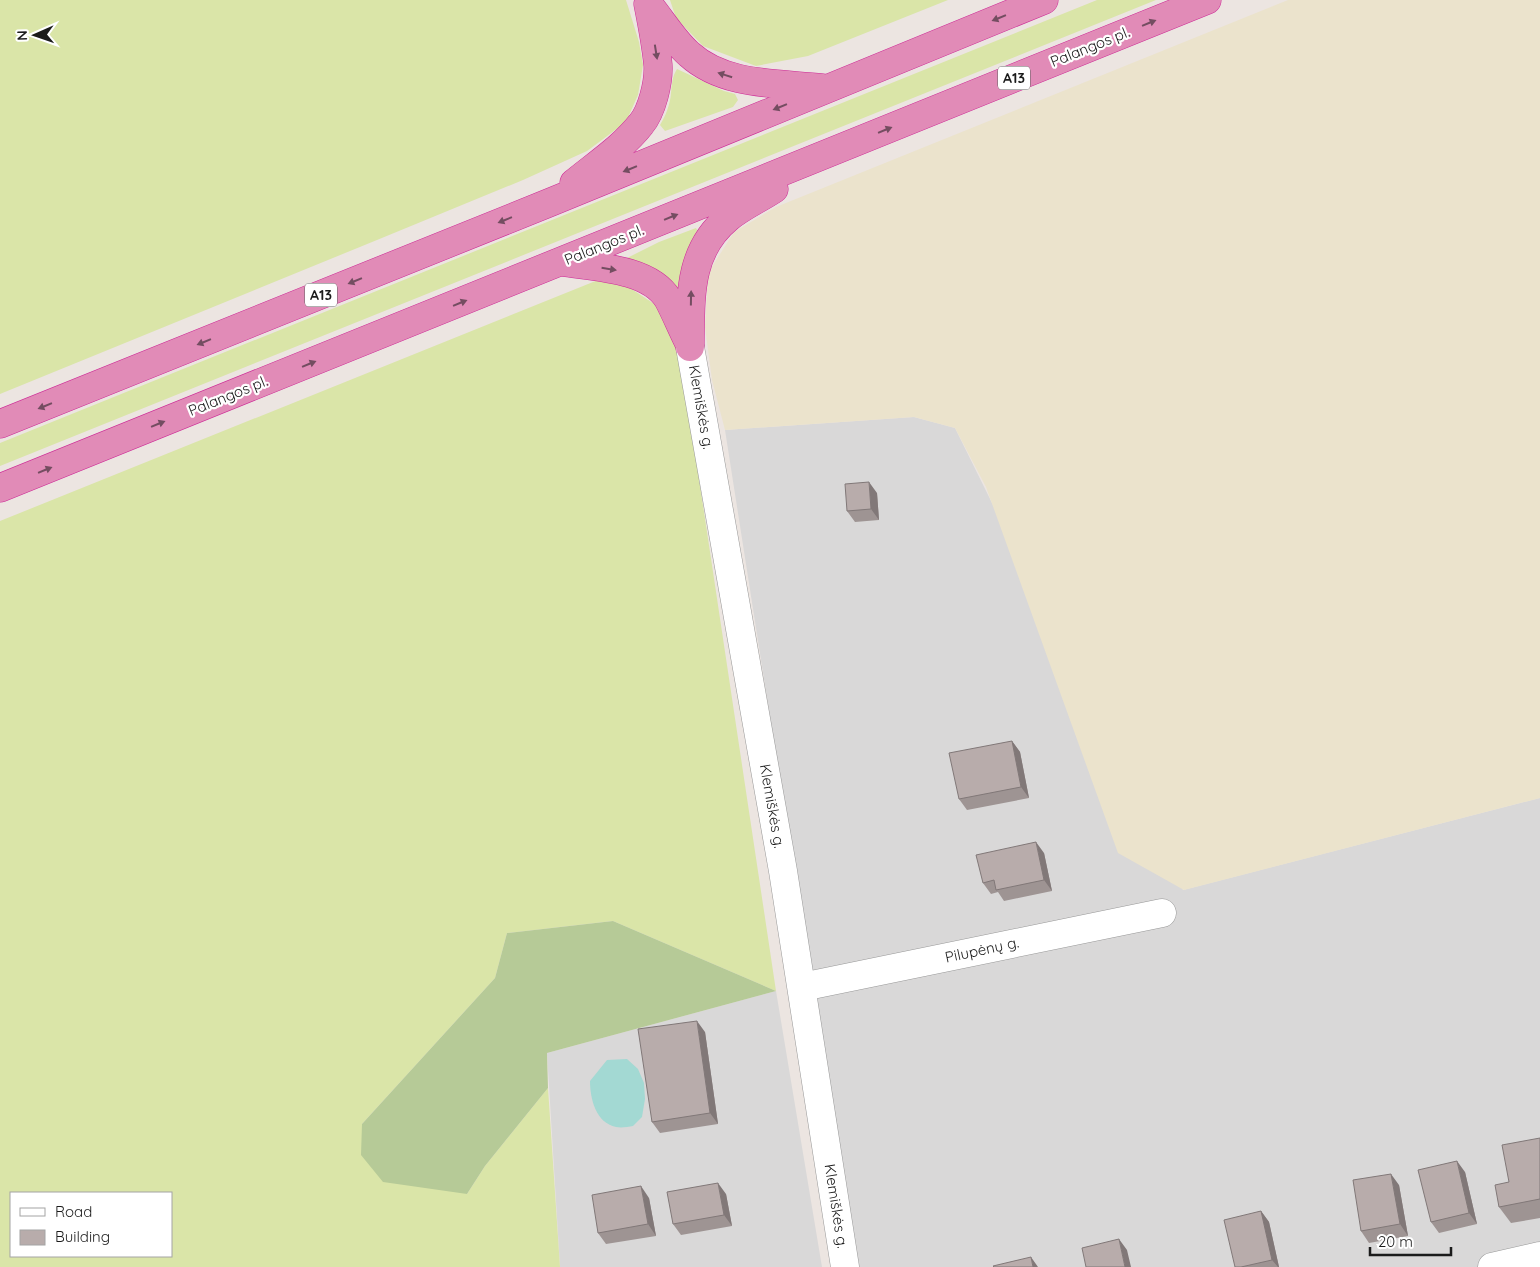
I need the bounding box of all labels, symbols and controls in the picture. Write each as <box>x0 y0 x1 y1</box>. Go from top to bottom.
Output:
north arrow <box>10 10 60 60</box>
one-way arrow <box>992 15 1006 23</box>
one-way arrow <box>1142 19 1156 27</box>
street label: Palangos pl. <box>1047 22 1132 71</box>
text: N <box>13 30 31 41</box>
one-way arrow <box>652 44 660 60</box>
road number: A13 <box>998 66 1030 90</box>
one-way arrow <box>718 70 733 78</box>
one-way arrow <box>773 104 788 111</box>
one-way arrow <box>877 126 892 134</box>
one-way arrow <box>622 165 637 173</box>
one-way arrow <box>664 213 678 221</box>
one-way arrow <box>498 217 513 224</box>
street label: Palangos pl. <box>561 220 646 269</box>
one-way arrow <box>602 265 618 273</box>
one-way arrow <box>347 277 362 285</box>
road number: A13 <box>305 284 337 306</box>
one-way arrow <box>687 290 695 306</box>
one-way arrow <box>453 299 468 307</box>
one-way arrow <box>197 338 211 346</box>
one-way arrow <box>302 359 316 367</box>
street label: Klemiškės g. <box>685 363 718 451</box>
street label: Palangos pl. <box>185 371 270 420</box>
one-way arrow <box>38 402 52 410</box>
one-way arrow <box>151 420 166 428</box>
one-way arrow <box>38 465 52 473</box>
street label: Klemiškės g. <box>756 762 789 850</box>
street label: Pilupėnų g. <box>943 932 1021 967</box>
street label: Klemiškės g. <box>820 1162 853 1249</box>
legend <box>10 1192 172 1257</box>
text: Road <box>55 1202 92 1221</box>
scale bar <box>1370 1224 1451 1256</box>
text: Building <box>55 1227 110 1246</box>
text: 20 m <box>1378 1232 1413 1251</box>

